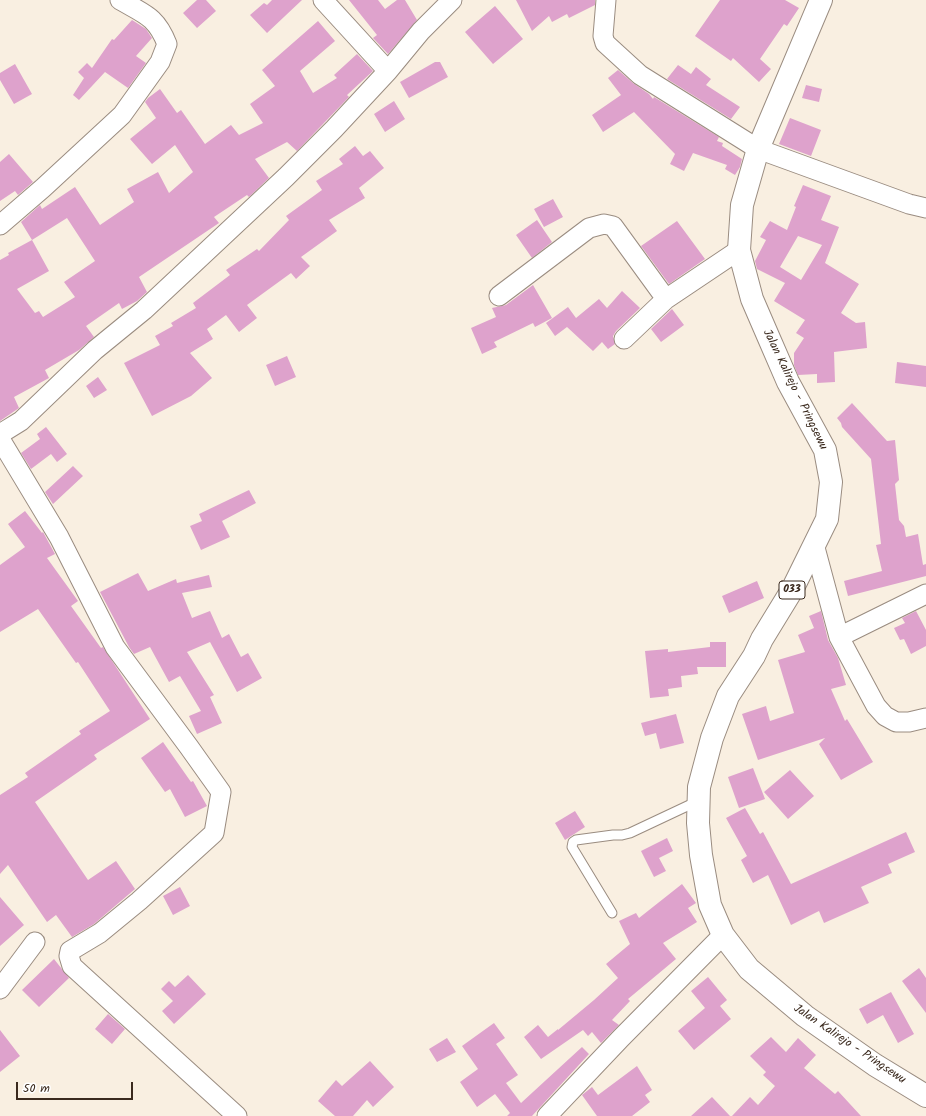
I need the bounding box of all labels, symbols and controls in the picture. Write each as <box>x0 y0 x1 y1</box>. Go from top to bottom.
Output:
street label: Jalan Kalirejo - Pringsewu <box>759 327 829 453</box>
road number: 033 <box>779 581 805 599</box>
street label: Jalan Kalirejo - Pringsewu <box>790 1002 908 1088</box>
scale bar <box>18 1074 135 1100</box>
text: 50 m <box>23 1079 50 1098</box>

